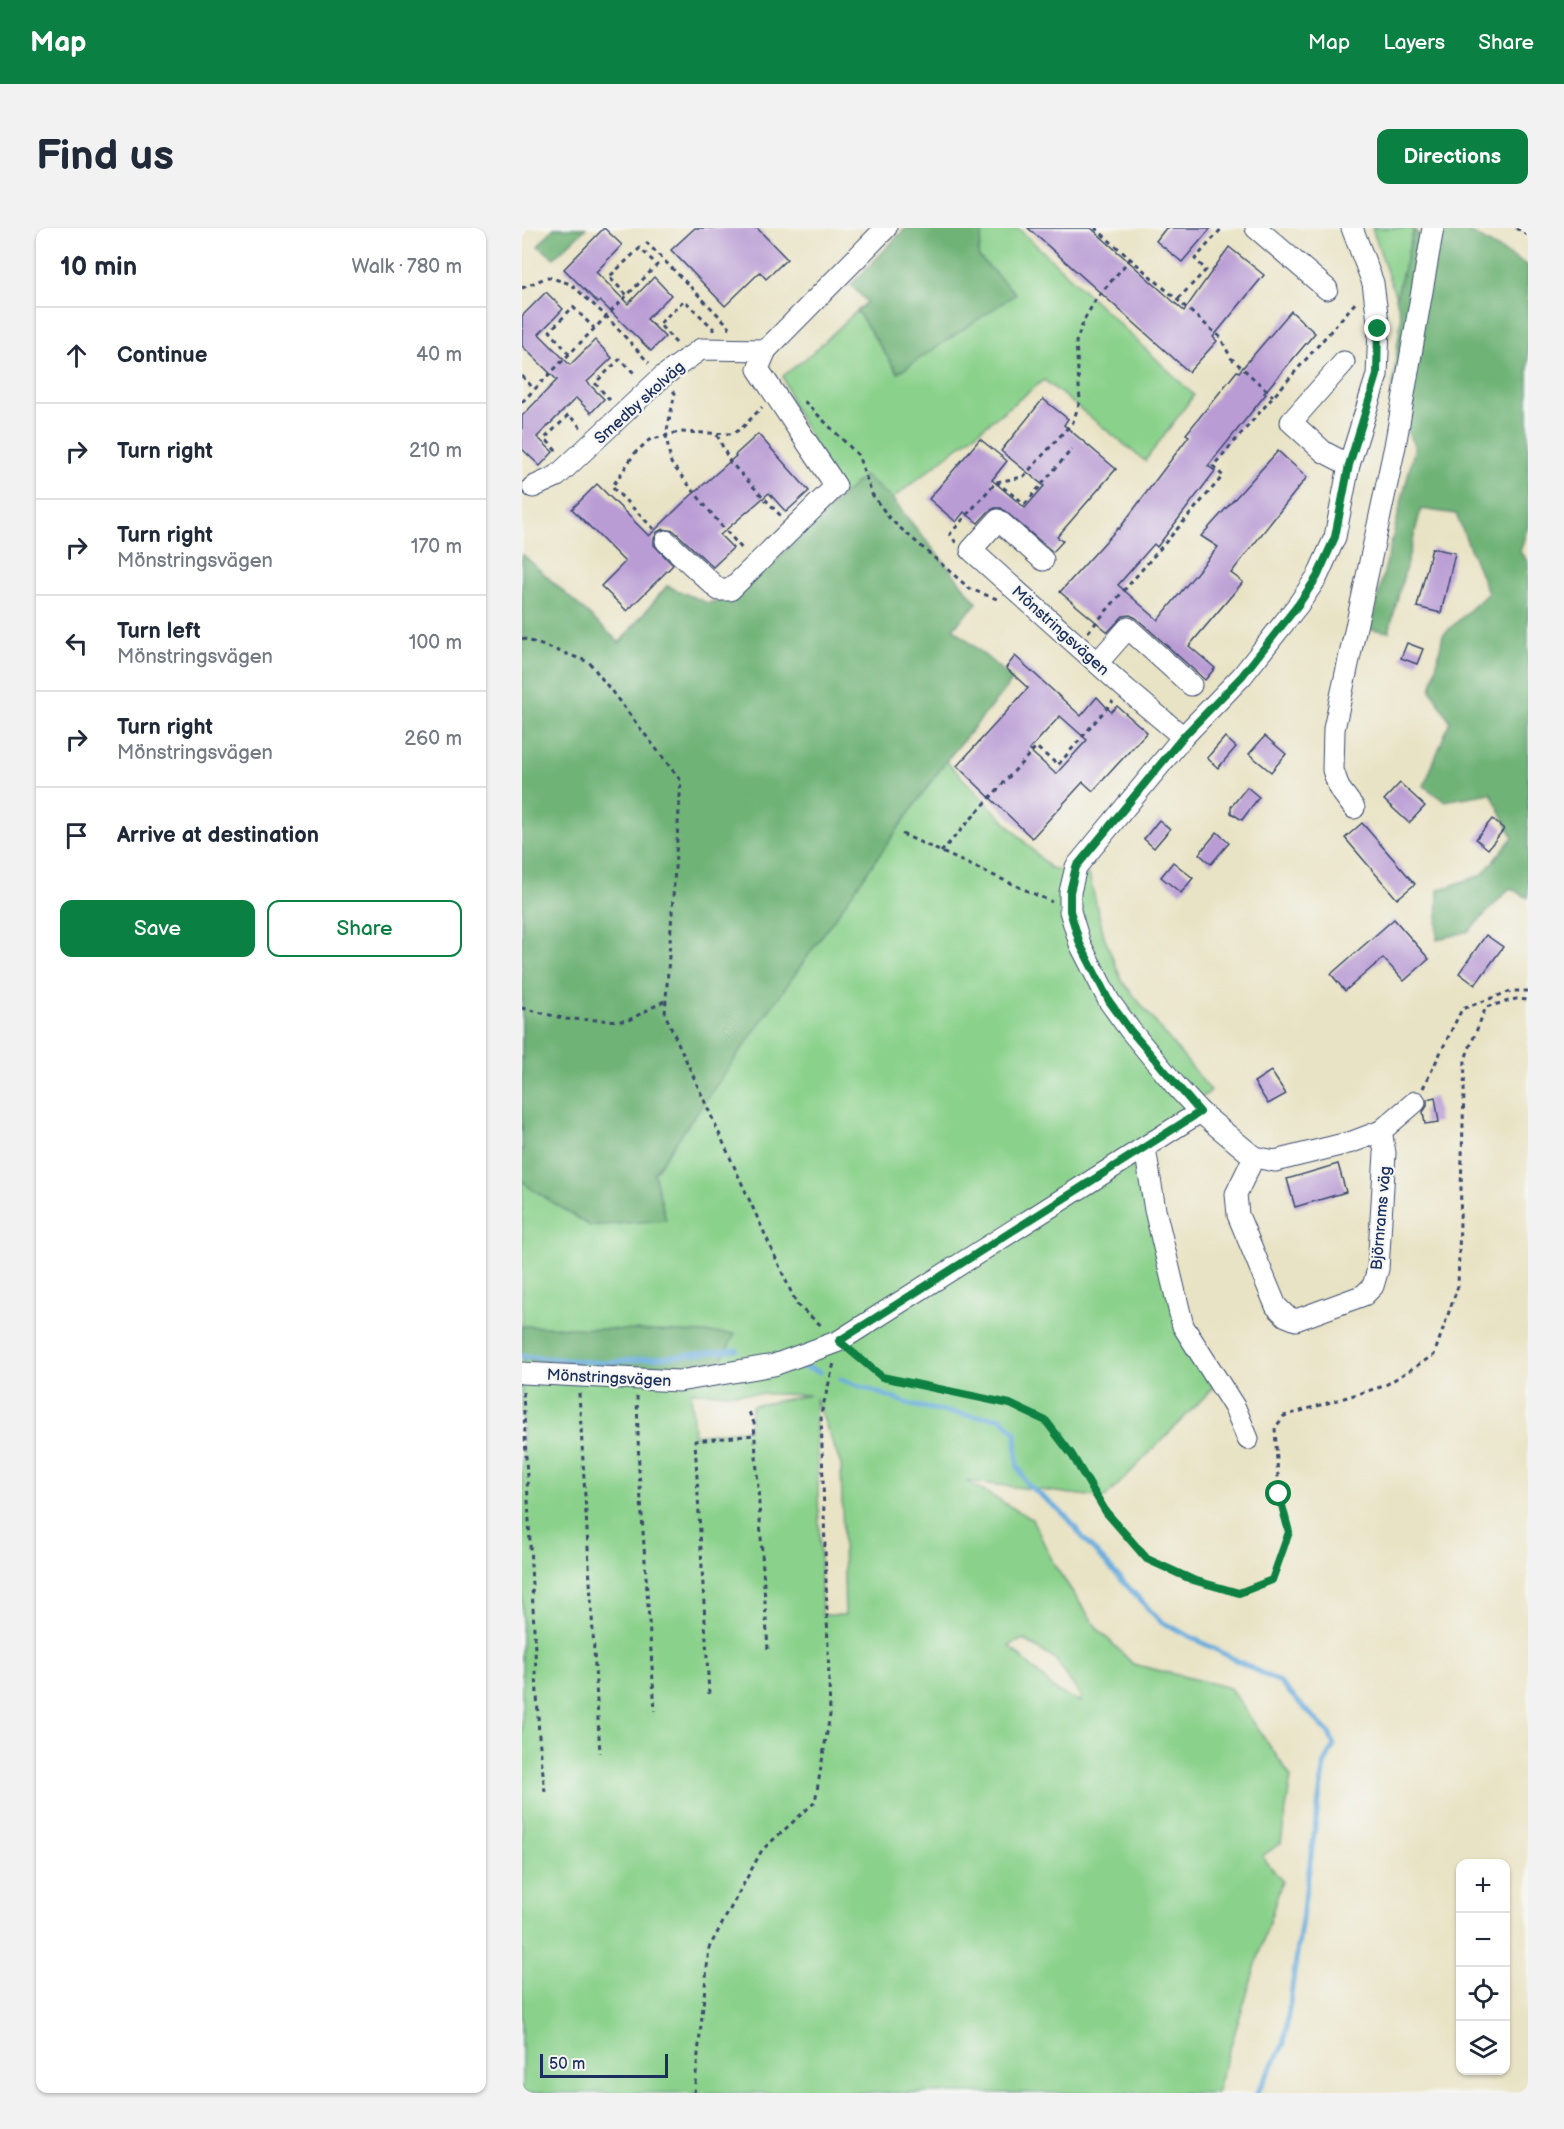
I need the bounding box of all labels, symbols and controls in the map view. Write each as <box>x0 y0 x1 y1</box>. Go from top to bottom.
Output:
text: Map <box>30 26 86 59</box>
text: Map <box>1308 30 1350 55</box>
text: Layers <box>1383 30 1445 55</box>
text: Share <box>1478 30 1534 55</box>
button: Directions <box>1377 129 1528 184</box>
text: Find us <box>36 131 174 182</box>
text: 10 min <box>60 252 137 283</box>
text: Walk · 780 m <box>352 255 462 279</box>
route end <box>1364 315 1390 341</box>
icon: ahead <box>60 339 93 372</box>
text: Continue <box>117 342 207 369</box>
text: 40 m <box>416 343 462 367</box>
street label: Smedby skolväg <box>591 358 689 449</box>
icon: right <box>60 435 93 468</box>
text: Turn right <box>117 438 213 465</box>
text: 210 m <box>409 439 462 463</box>
text: Turn right <box>117 522 213 549</box>
icon: right <box>60 531 93 564</box>
text: 170 m <box>411 535 462 559</box>
text: Mönstringsvägen <box>117 549 273 573</box>
street label: Mönstringsvägen <box>1007 582 1113 680</box>
text: Turn left <box>117 618 201 645</box>
icon: left <box>60 627 93 660</box>
text: 100 m <box>409 631 462 655</box>
text: Mönstringsvägen <box>117 645 273 669</box>
text: Turn right <box>117 714 213 741</box>
icon: right <box>60 723 93 756</box>
text: 260 m <box>404 727 462 751</box>
text: Mönstringsvägen <box>117 741 273 765</box>
icon: arrive <box>60 819 93 852</box>
text: Arrive at destination <box>117 822 319 849</box>
button: Save <box>60 900 255 957</box>
button: Share <box>267 900 462 957</box>
street label: Björnrams väg <box>1367 1165 1396 1271</box>
street label: Mönstringsvägen <box>546 1366 672 1391</box>
route start <box>1265 1480 1291 1506</box>
map controls <box>1456 1859 1510 2075</box>
button: + <box>1456 1859 1510 1913</box>
button: − <box>1456 1913 1510 1967</box>
button: locate <box>1456 1967 1510 2021</box>
button: layers <box>1456 2021 1510 2075</box>
scale bar <box>540 2051 668 2078</box>
text: 50 m <box>549 2055 585 2074</box>

